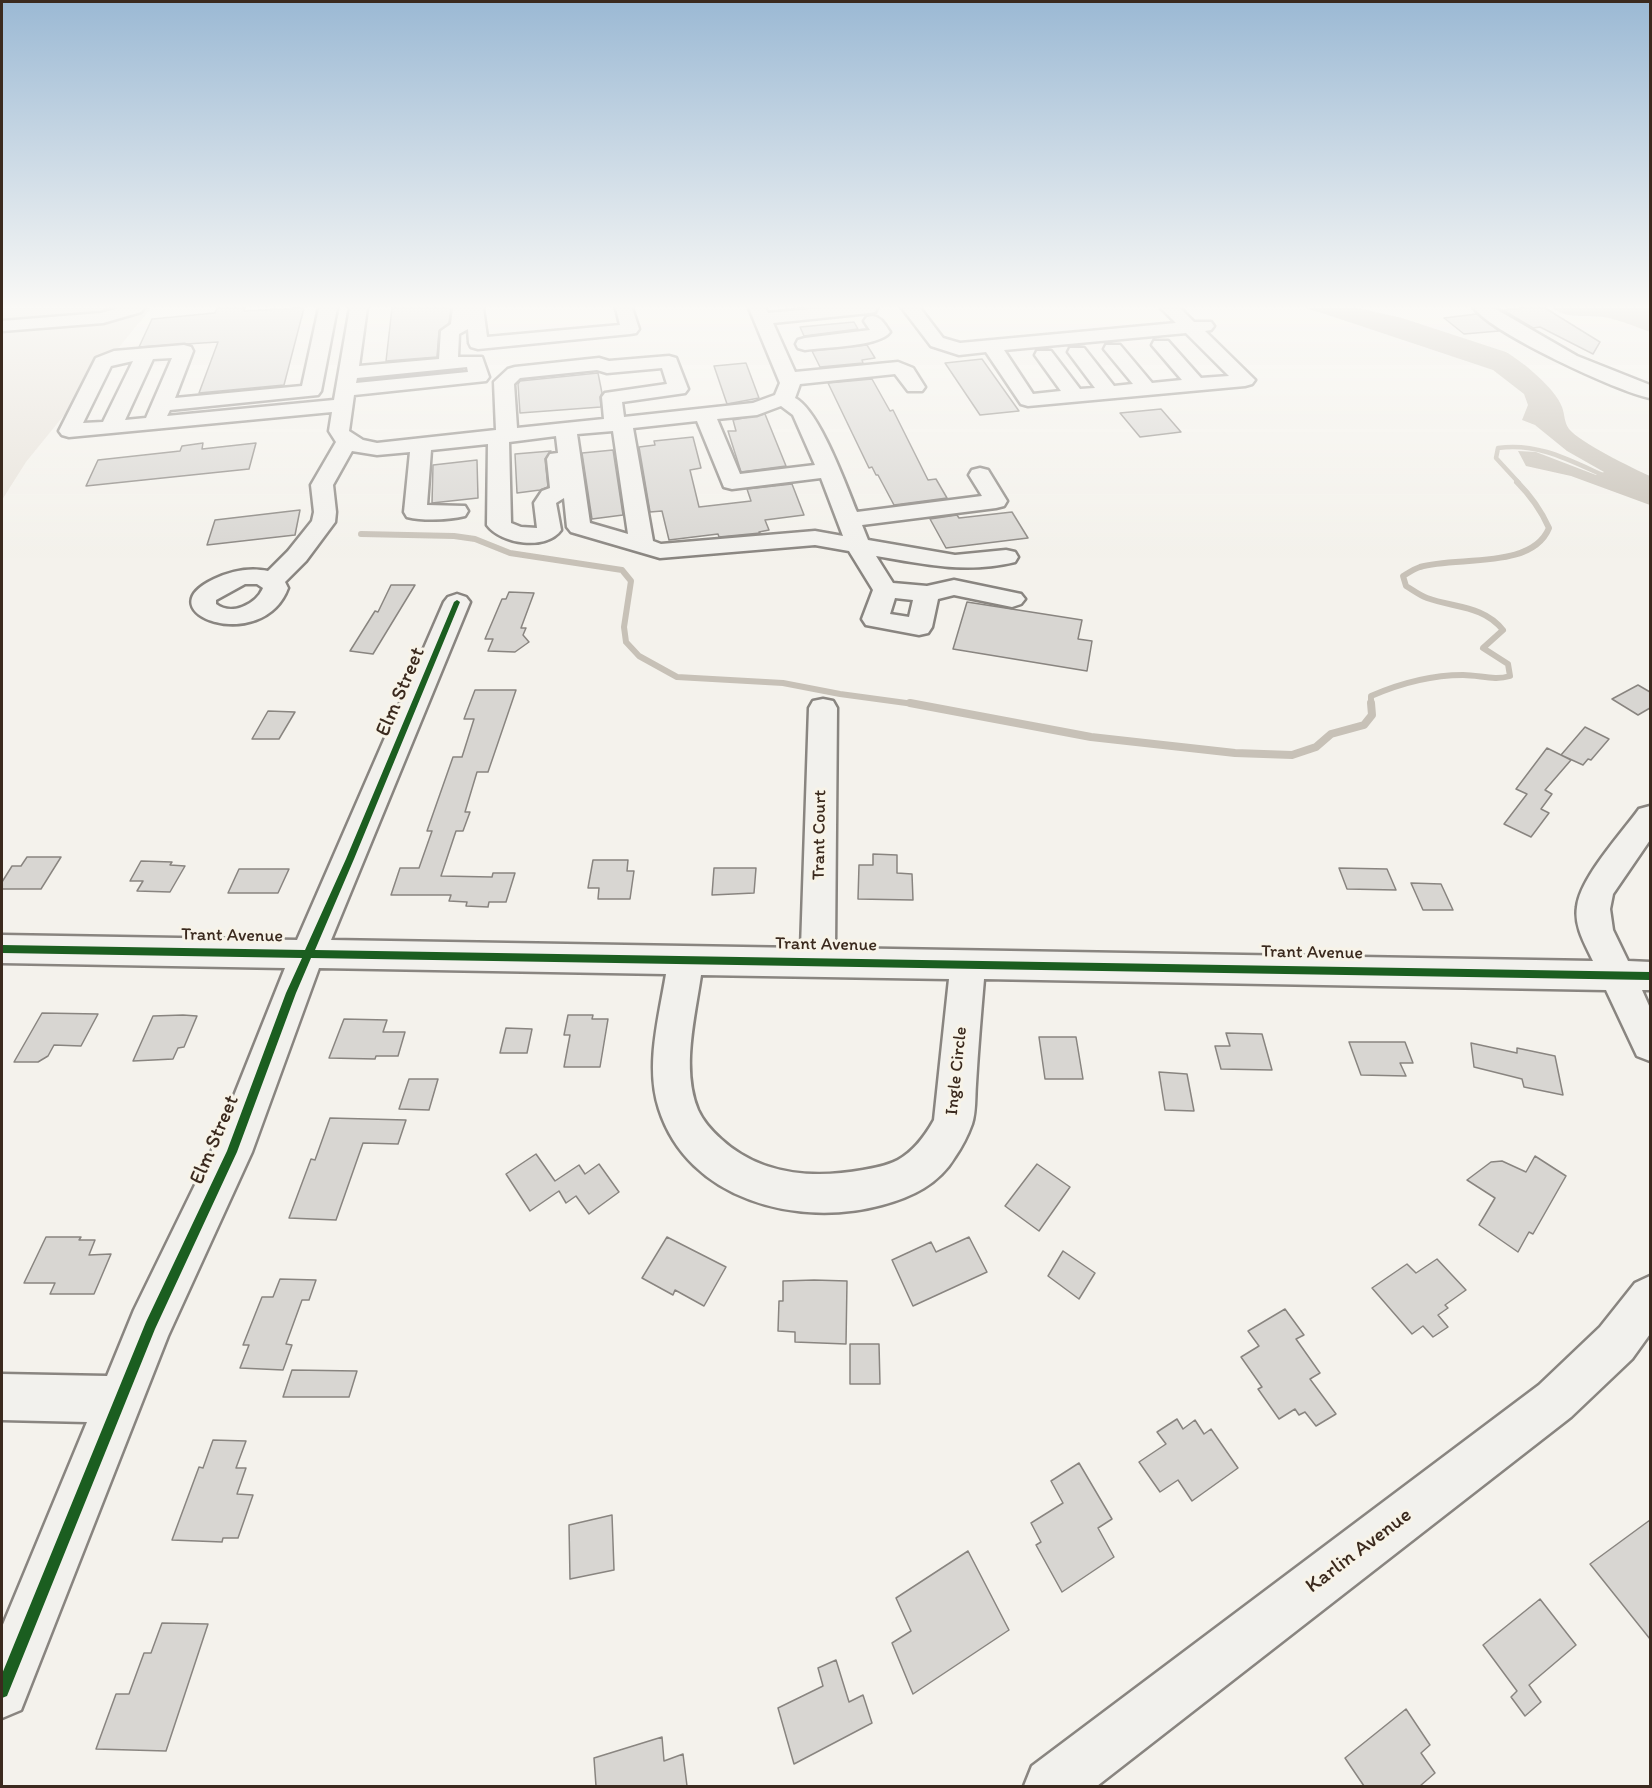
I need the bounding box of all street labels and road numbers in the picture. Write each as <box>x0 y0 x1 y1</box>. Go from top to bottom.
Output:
street label: Elm Street <box>371 644 431 740</box>
street label: Trant Court <box>808 790 832 880</box>
street label: Trant Avenue <box>181 924 283 948</box>
street label: Trant Avenue <box>775 933 877 957</box>
street label: Trant Avenue <box>1261 941 1363 965</box>
street label: Ingle Circle <box>942 1026 972 1116</box>
street label: Elm Street <box>185 1092 245 1188</box>
street label: Karlin Avenue <box>1301 1503 1417 1599</box>

